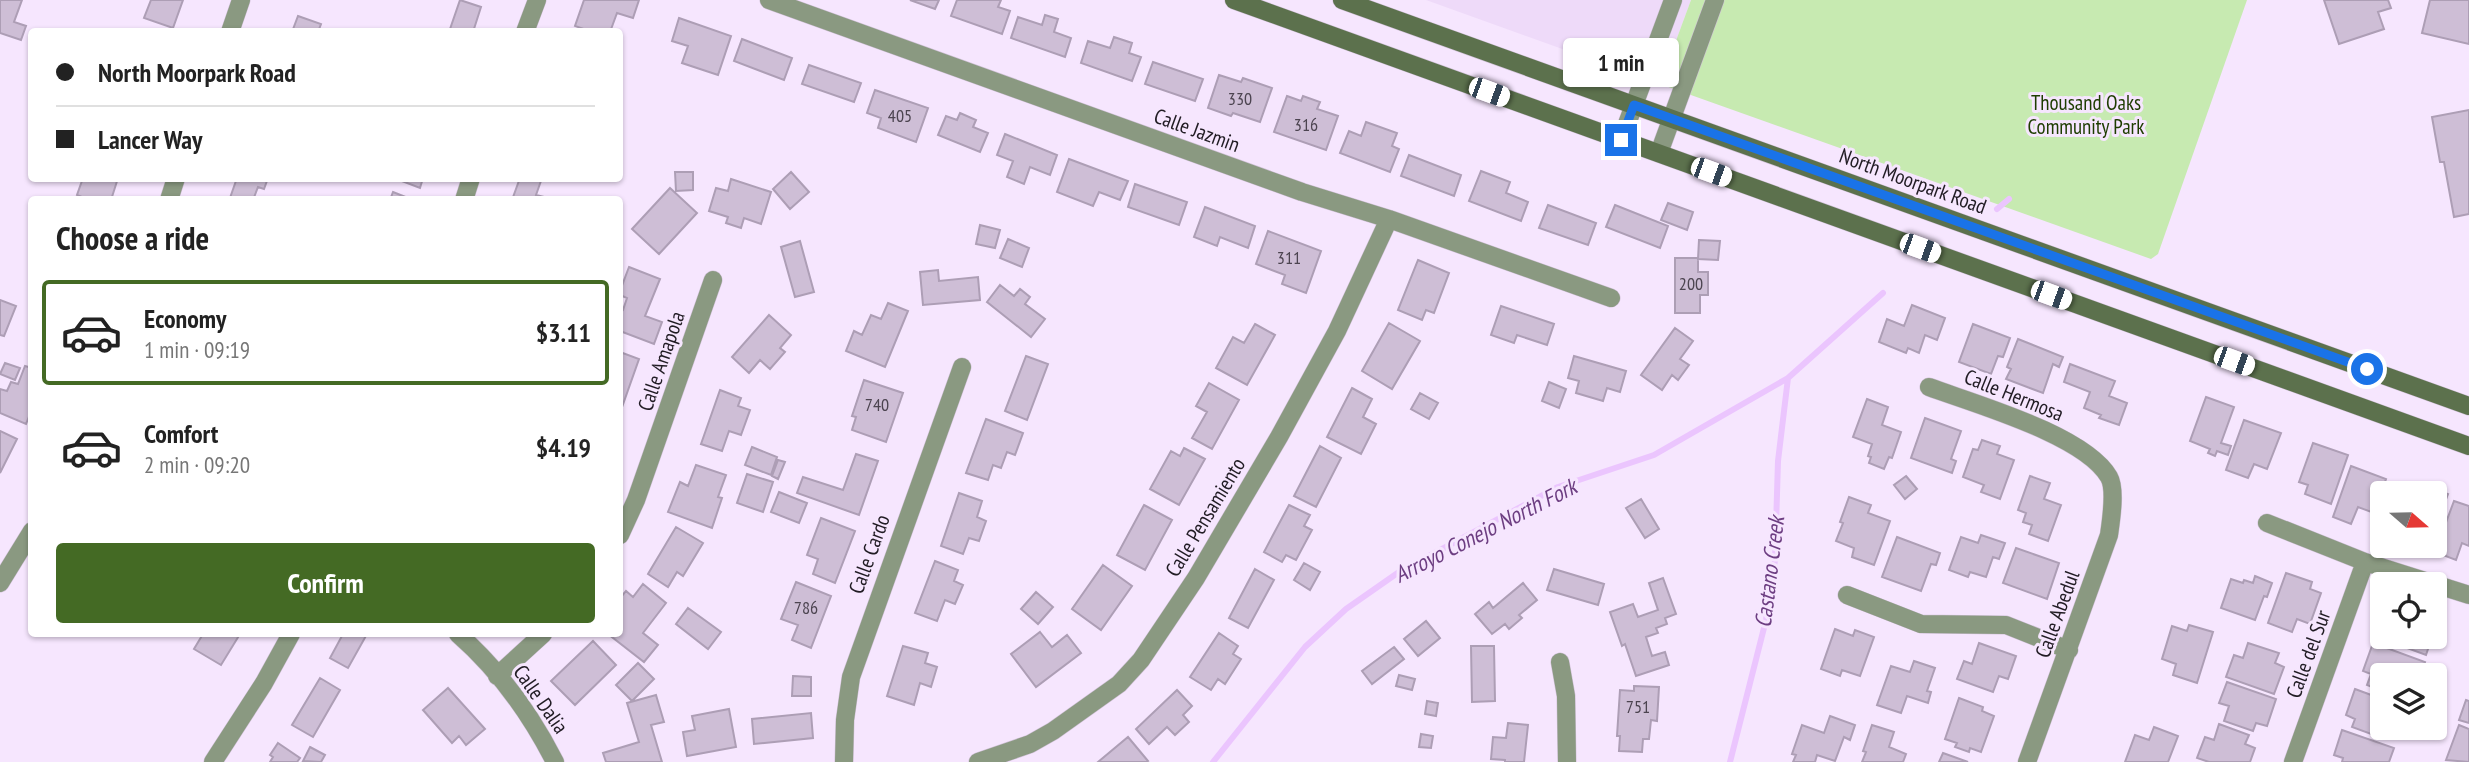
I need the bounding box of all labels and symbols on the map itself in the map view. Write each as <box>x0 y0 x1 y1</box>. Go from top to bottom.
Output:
callout: 1 min <box>1563 38 1679 88</box>
car <box>1466 75 1513 109</box>
house number: 330 <box>1228 87 1252 110</box>
park label: Thousand Oaks Community Park <box>2028 89 2144 140</box>
street label: Calle Jazmin <box>1151 102 1243 158</box>
house number: 405 <box>888 104 912 127</box>
house number: 316 <box>1294 113 1318 136</box>
route end <box>1605 124 1637 156</box>
street label: North Moorpark Road <box>1836 142 1990 220</box>
car <box>1688 155 1735 189</box>
car <box>1897 231 1944 265</box>
house number: 311 <box>1277 246 1301 269</box>
house number: 200 <box>1679 272 1703 295</box>
car <box>2028 278 2075 312</box>
street label: Calle Amapola <box>631 308 691 414</box>
car <box>2211 344 2258 378</box>
route start <box>2351 353 2383 385</box>
street label: Calle Hermosa <box>1960 363 2068 427</box>
house number: 740 <box>865 393 889 416</box>
street label: Calle Pensamiento <box>1159 453 1251 581</box>
water label: Arroyo Conejo North Fork <box>1389 470 1584 589</box>
north arrow <box>2370 481 2446 558</box>
street label: Calle Cardo <box>842 511 896 597</box>
water label: Castano Creek <box>1748 512 1791 629</box>
street label: Calle Abedul <box>2029 567 2085 661</box>
house number: 786 <box>794 596 818 619</box>
street label: Calle del Sur <box>2280 606 2336 702</box>
street label: Calle Dalia <box>508 659 574 739</box>
house number: 751 <box>1626 695 1650 718</box>

